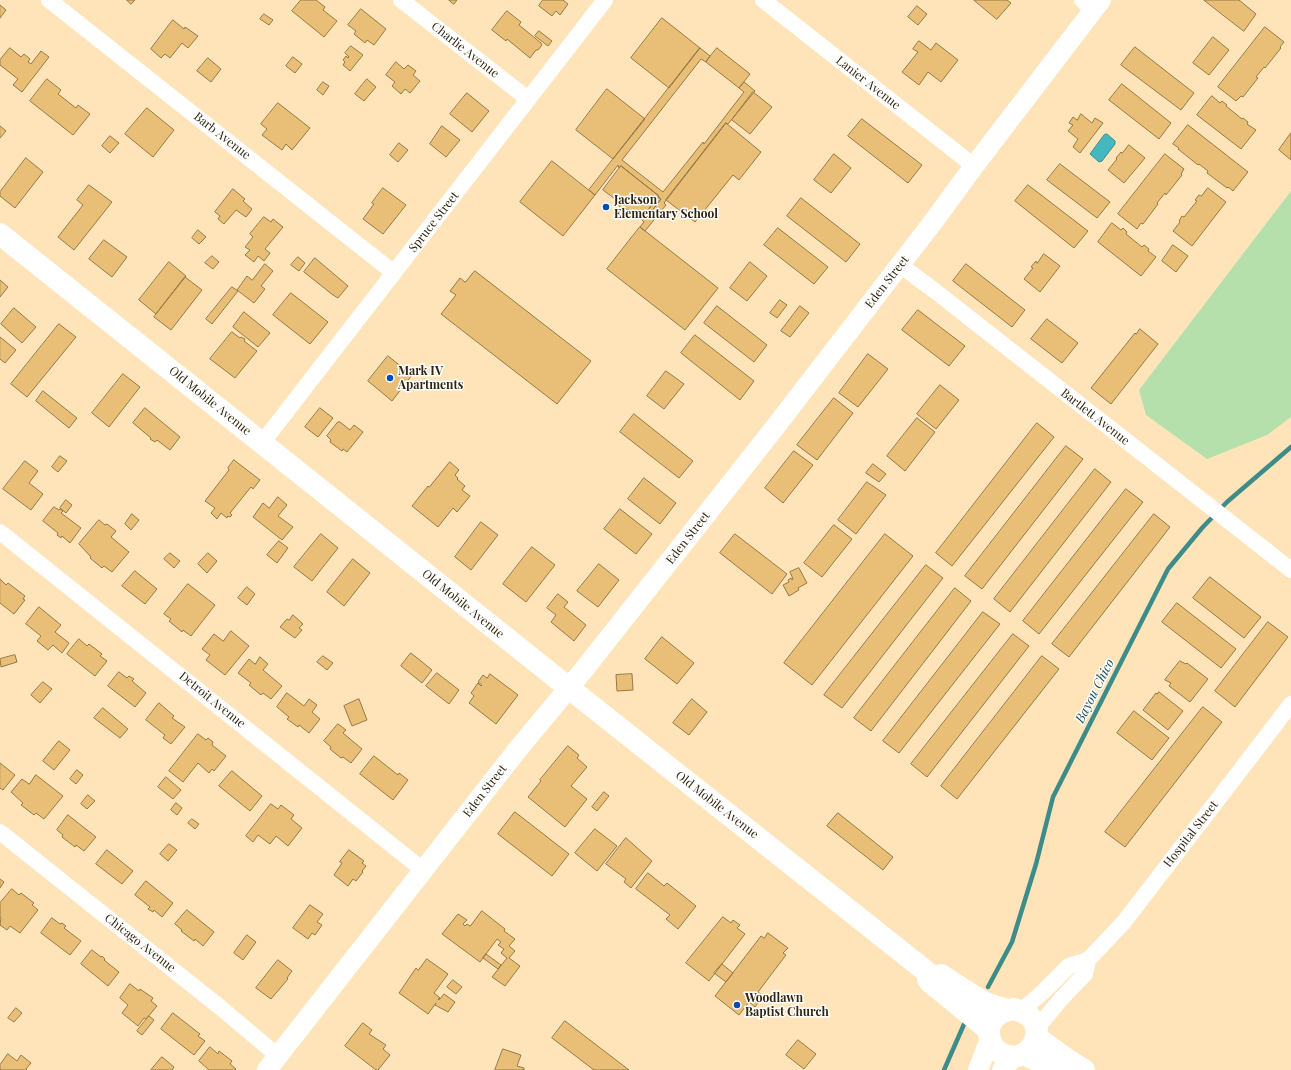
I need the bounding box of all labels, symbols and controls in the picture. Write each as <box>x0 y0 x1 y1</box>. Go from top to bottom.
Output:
street label: Charlie Avenue <box>428 19 502 81</box>
street label: Lanier Avenue <box>833 53 903 113</box>
street label: Barb Avenue <box>191 109 253 163</box>
street label: Spruce Street <box>406 189 462 255</box>
place label: Jackson Elementary School <box>614 193 718 221</box>
marker: Jackson Elementary School <box>601 202 611 212</box>
street label: Eden Street <box>862 253 912 311</box>
street label: Old Mobile Avenue <box>166 364 254 438</box>
place label: Mark IV Apartments <box>398 364 463 392</box>
marker: Mark IV Apartments <box>385 373 395 383</box>
street label: Bartlett Avenue <box>1058 386 1132 448</box>
street label: Eden Street <box>663 509 713 567</box>
street label: Old Mobile Avenue <box>419 567 507 641</box>
water label: Bayou Chico <box>1072 656 1118 726</box>
street label: Detroit Avenue <box>176 669 248 731</box>
street label: Eden Street <box>460 762 510 820</box>
street label: Old Mobile Avenue <box>673 768 761 842</box>
street label: Hospital Street <box>1161 798 1221 870</box>
street label: Chicago Avenue <box>102 911 178 975</box>
place label: Woodlawn Baptist Church <box>745 991 829 1019</box>
marker: Woodlawn Baptist Church <box>732 1000 742 1010</box>

